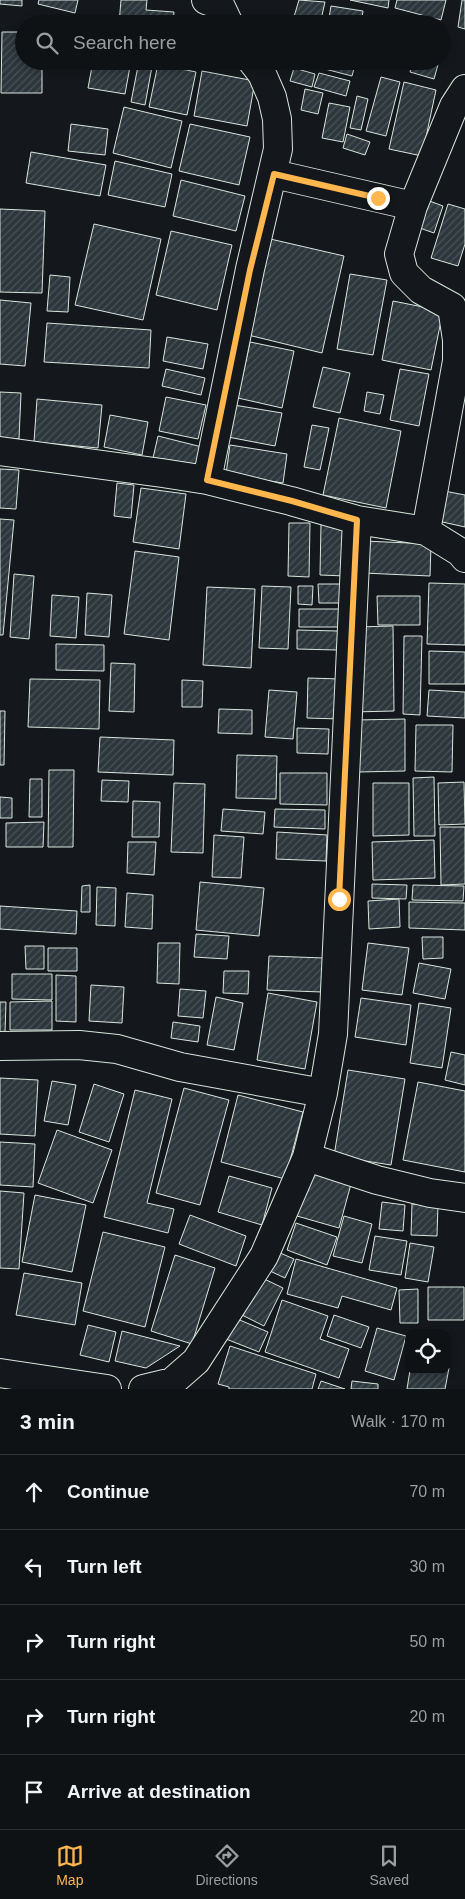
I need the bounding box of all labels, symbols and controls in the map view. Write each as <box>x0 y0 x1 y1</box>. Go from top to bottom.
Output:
search box <box>15 15 450 70</box>
icon: search <box>33 29 61 57</box>
text: Search here <box>73 32 177 53</box>
route end <box>367 187 390 210</box>
route start <box>328 888 351 911</box>
map controls <box>405 1329 450 1374</box>
button: locate <box>405 1329 450 1374</box>
text: 3 min <box>20 1410 75 1433</box>
text: Walk · 170 m <box>351 1413 445 1430</box>
icon: ahead <box>20 1478 48 1506</box>
text: Continue <box>67 1481 149 1502</box>
text: 70 m <box>409 1483 445 1500</box>
icon: left <box>20 1553 48 1581</box>
text: Turn left <box>67 1556 142 1577</box>
text: 30 m <box>409 1558 445 1575</box>
icon: right <box>20 1628 48 1656</box>
text: Turn right <box>67 1631 155 1652</box>
text: 50 m <box>409 1633 445 1650</box>
icon: right <box>20 1703 48 1731</box>
text: Turn right <box>67 1706 155 1727</box>
text: 20 m <box>409 1708 445 1725</box>
icon: arrive <box>20 1778 48 1806</box>
text: Arrive at destination <box>67 1781 251 1802</box>
tab: Map <box>56 1842 84 1888</box>
tab: Directions <box>196 1842 258 1888</box>
tab: Saved <box>369 1842 409 1888</box>

